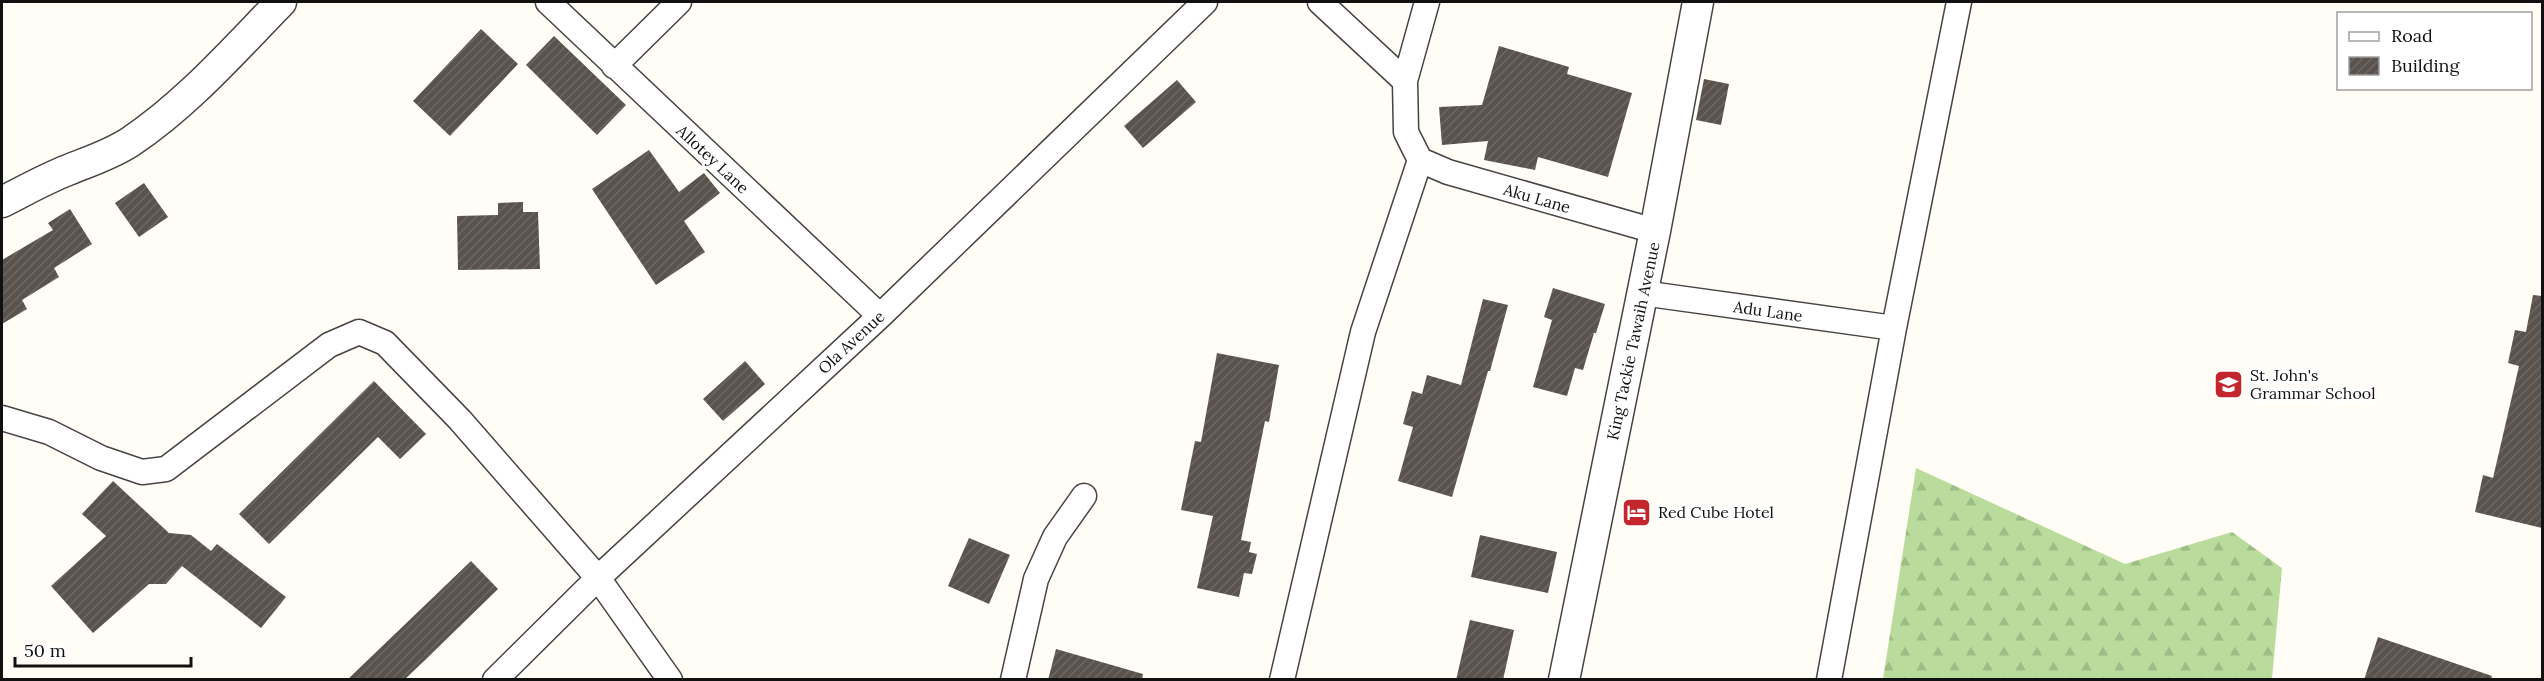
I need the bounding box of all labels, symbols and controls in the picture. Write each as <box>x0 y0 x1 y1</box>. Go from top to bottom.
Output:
legend <box>2337 12 2532 90</box>
text: Road <box>2391 24 2433 47</box>
text: Building <box>2391 54 2461 77</box>
street label: Allotey Lane <box>672 120 754 198</box>
street label: Aku Lane <box>1500 179 1573 217</box>
street label: King Tackie Tawaih Avenue <box>1602 240 1664 442</box>
street label: Adu Lane <box>1731 296 1804 326</box>
street label: Ola Avenue <box>814 306 889 378</box>
place label: St. John's Grammar School <box>2250 365 2376 403</box>
school or university icon: St. John's Grammar School <box>2213 368 2245 400</box>
hotel icon: Red Cube Hotel <box>1621 496 1653 528</box>
place label: Red Cube Hotel <box>1658 502 1774 522</box>
scale bar <box>15 630 190 668</box>
text: 50 m <box>24 639 66 662</box>

